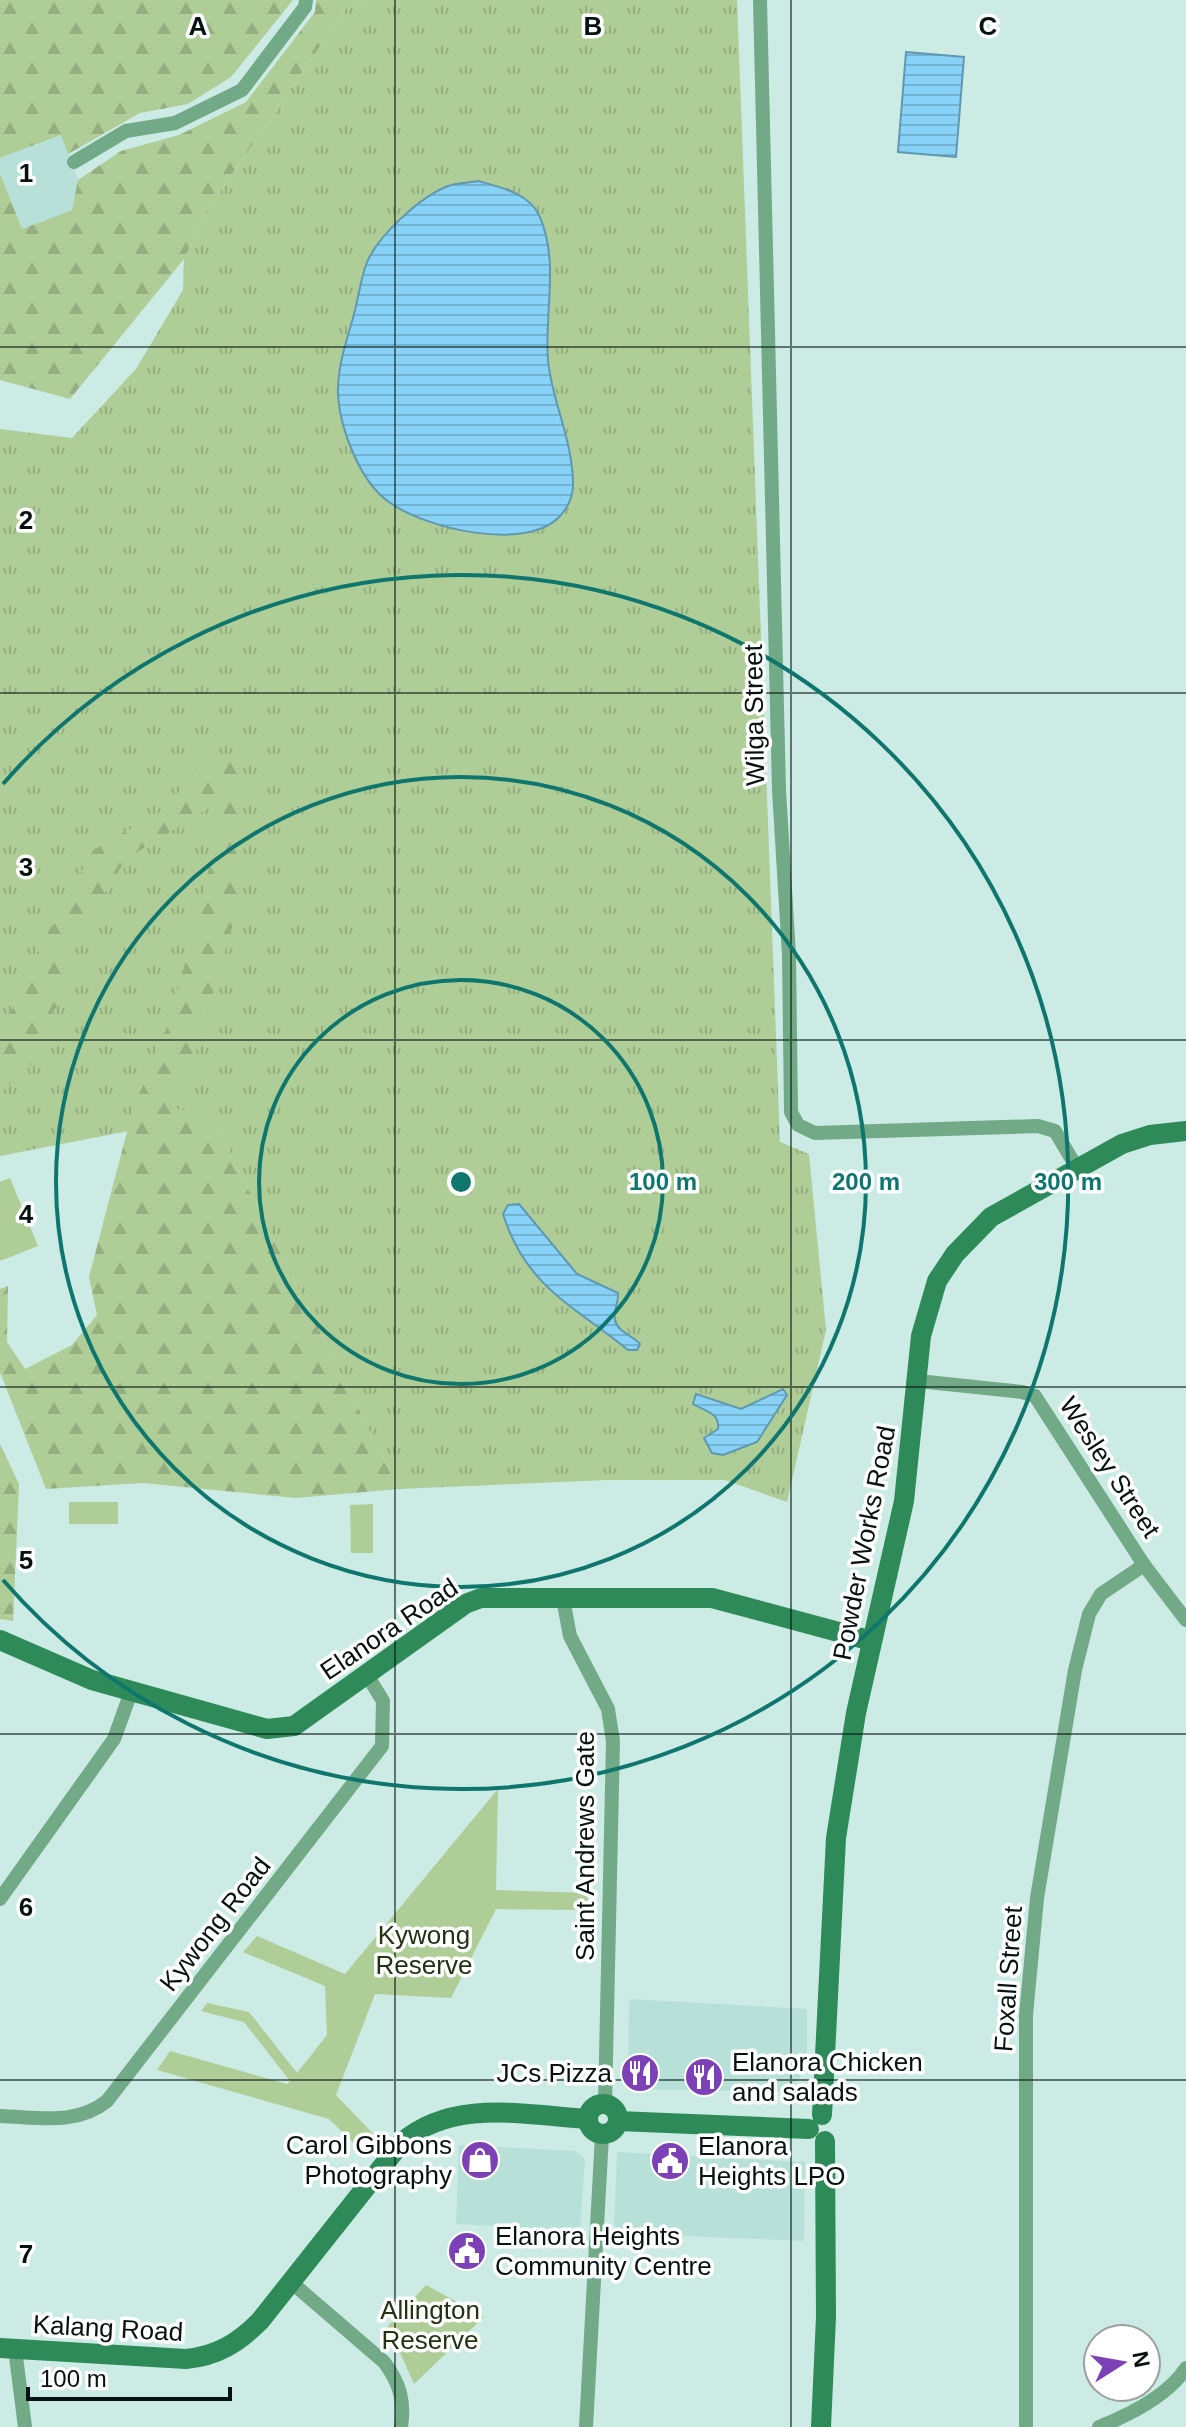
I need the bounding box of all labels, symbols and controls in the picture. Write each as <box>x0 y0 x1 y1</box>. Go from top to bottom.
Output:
text: A <box>189 11 208 41</box>
text: B <box>584 11 602 41</box>
text: C <box>979 11 998 41</box>
text: 1 <box>19 158 33 188</box>
text: 2 <box>19 505 33 535</box>
street label: Wilga Street <box>738 643 770 786</box>
text: 3 <box>19 852 33 882</box>
centre of rings <box>447 1168 475 1196</box>
text: 100 m <box>629 1168 697 1195</box>
text: 200 m <box>832 1168 900 1195</box>
text: 300 m <box>1034 1168 1102 1195</box>
text: 4 <box>19 1199 34 1229</box>
street label: Wesley Street <box>1053 1391 1167 1543</box>
street label: Powder Works Road <box>827 1423 901 1663</box>
text: 5 <box>19 1545 33 1575</box>
street label: Elanora Road <box>315 1572 463 1686</box>
street label: Saint Andrews Gate <box>570 1731 600 1961</box>
street label: Kywong Road <box>153 1851 277 1997</box>
text: 6 <box>19 1892 33 1922</box>
street label: Foxall Street <box>988 1904 1028 2053</box>
park label: Kywong Reserve <box>376 1920 472 1980</box>
place label: Elanora Chicken and salads <box>732 2047 923 2107</box>
restaurant icon: JCs Pizza <box>619 2052 661 2094</box>
restaurant icon: Elanora Chicken and salads <box>683 2056 725 2098</box>
place label: JCs Pizza <box>496 2058 613 2088</box>
place label: Carol Gibbons Photography <box>286 2130 452 2190</box>
place label: Elanora Heights LPO <box>698 2131 845 2191</box>
shop icon: Carol Gibbons Photography <box>459 2139 501 2181</box>
public building icon: Elanora Heights LPO <box>649 2140 691 2182</box>
place label: Elanora Heights Community Centre <box>495 2221 712 2281</box>
public building icon: Elanora Heights Community Centre <box>446 2230 488 2272</box>
text: 7 <box>19 2239 33 2269</box>
park label: Allington Reserve <box>380 2295 480 2355</box>
street label: Kalang Road <box>32 2309 184 2347</box>
north arrow <box>1082 2323 1162 2403</box>
text: N <box>1127 2349 1155 2369</box>
scale bar <box>28 2351 230 2401</box>
text: 100 m <box>40 2365 107 2392</box>

